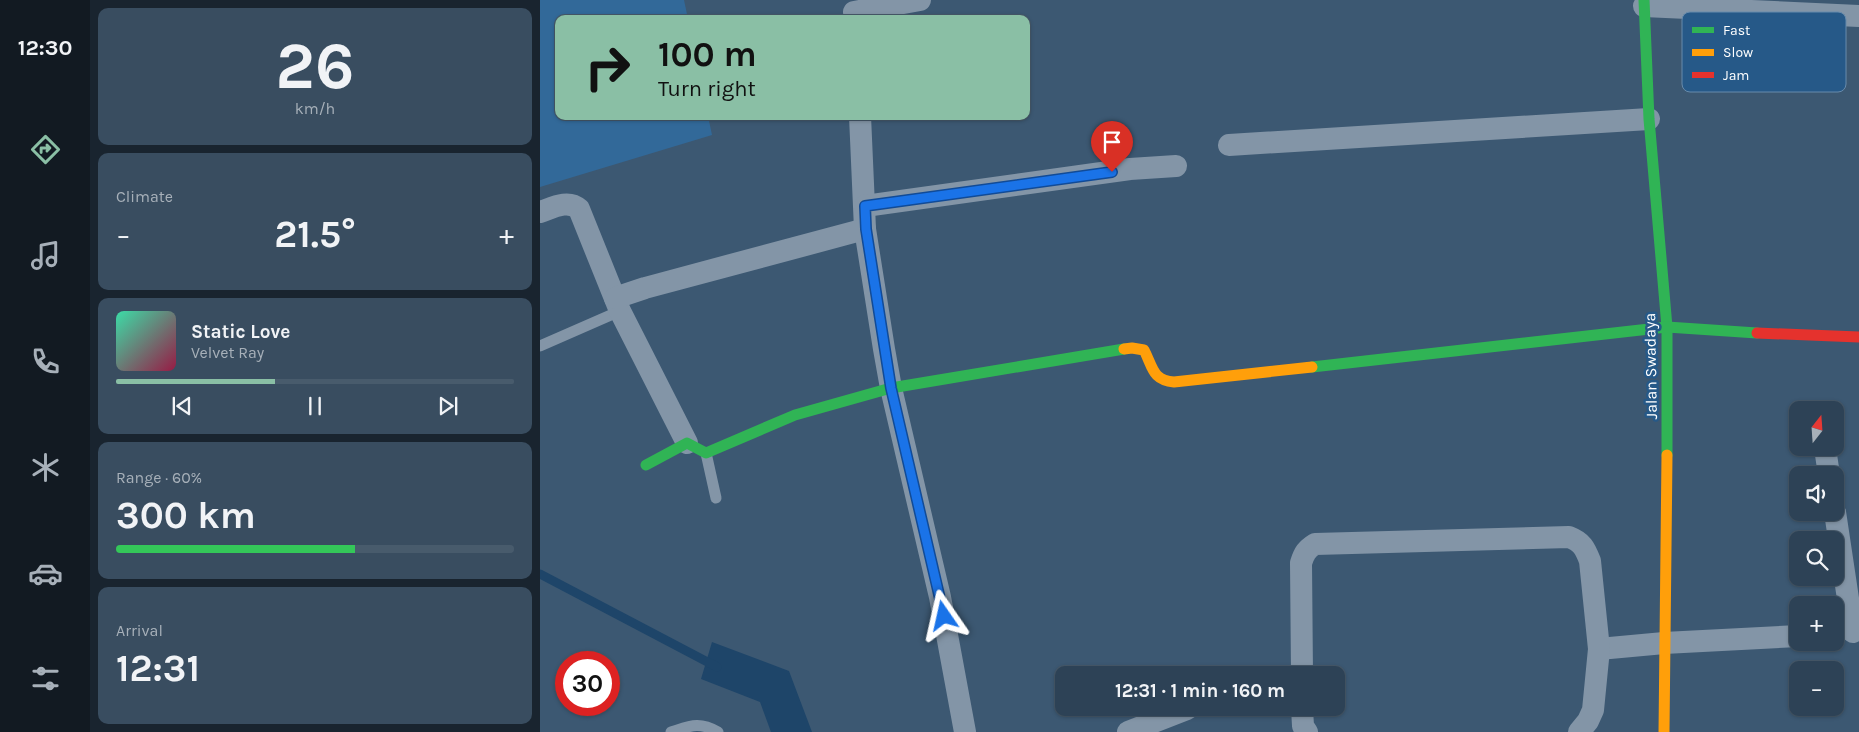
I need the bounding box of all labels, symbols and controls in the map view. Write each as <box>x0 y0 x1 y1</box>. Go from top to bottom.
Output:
legend <box>1682 12 1846 92</box>
text: Fast <box>1723 22 1750 39</box>
text: 26 <box>276 28 354 104</box>
text: 100 m <box>658 34 757 75</box>
text: 12:30 <box>18 35 72 61</box>
icon: right <box>575 35 640 100</box>
text: Slow <box>1723 44 1753 61</box>
text: Jam <box>1723 67 1749 84</box>
text: Turn right <box>658 76 756 102</box>
text: km/h <box>295 99 335 118</box>
pin <box>1091 121 1133 172</box>
icon: arrive <box>1098 128 1126 156</box>
icon: directions <box>28 132 63 167</box>
text: Climate <box>116 187 173 206</box>
text: 21.5° <box>274 212 356 257</box>
text: − <box>116 218 131 251</box>
text: + <box>499 218 514 251</box>
icon: music <box>28 238 63 273</box>
street label: Jalan Swadaya <box>1640 313 1661 419</box>
text: Static Love <box>191 321 290 343</box>
text: Velvet Ray <box>191 343 264 362</box>
icon: phone <box>28 344 63 379</box>
icon: previous <box>168 392 196 420</box>
icon: pause <box>301 392 329 420</box>
icon: next <box>434 392 462 420</box>
north arrow <box>1789 401 1844 456</box>
map controls <box>1789 401 1844 716</box>
icon: climate <box>28 450 63 485</box>
button: sound <box>1789 466 1844 521</box>
text: Range · 60% <box>116 468 202 487</box>
text: 300 km <box>116 493 256 538</box>
button: search <box>1789 531 1844 586</box>
icon: car <box>28 556 63 591</box>
position arrow <box>917 589 969 641</box>
button: + <box>1789 596 1844 651</box>
text: Arrival <box>116 621 163 640</box>
text: 12:31 <box>116 646 200 691</box>
speed limit sign: 30 <box>555 651 620 716</box>
icon: filters <box>28 661 63 696</box>
button: − <box>1789 661 1844 716</box>
text: 12:31 · 1 min · 160 m <box>1115 680 1285 702</box>

